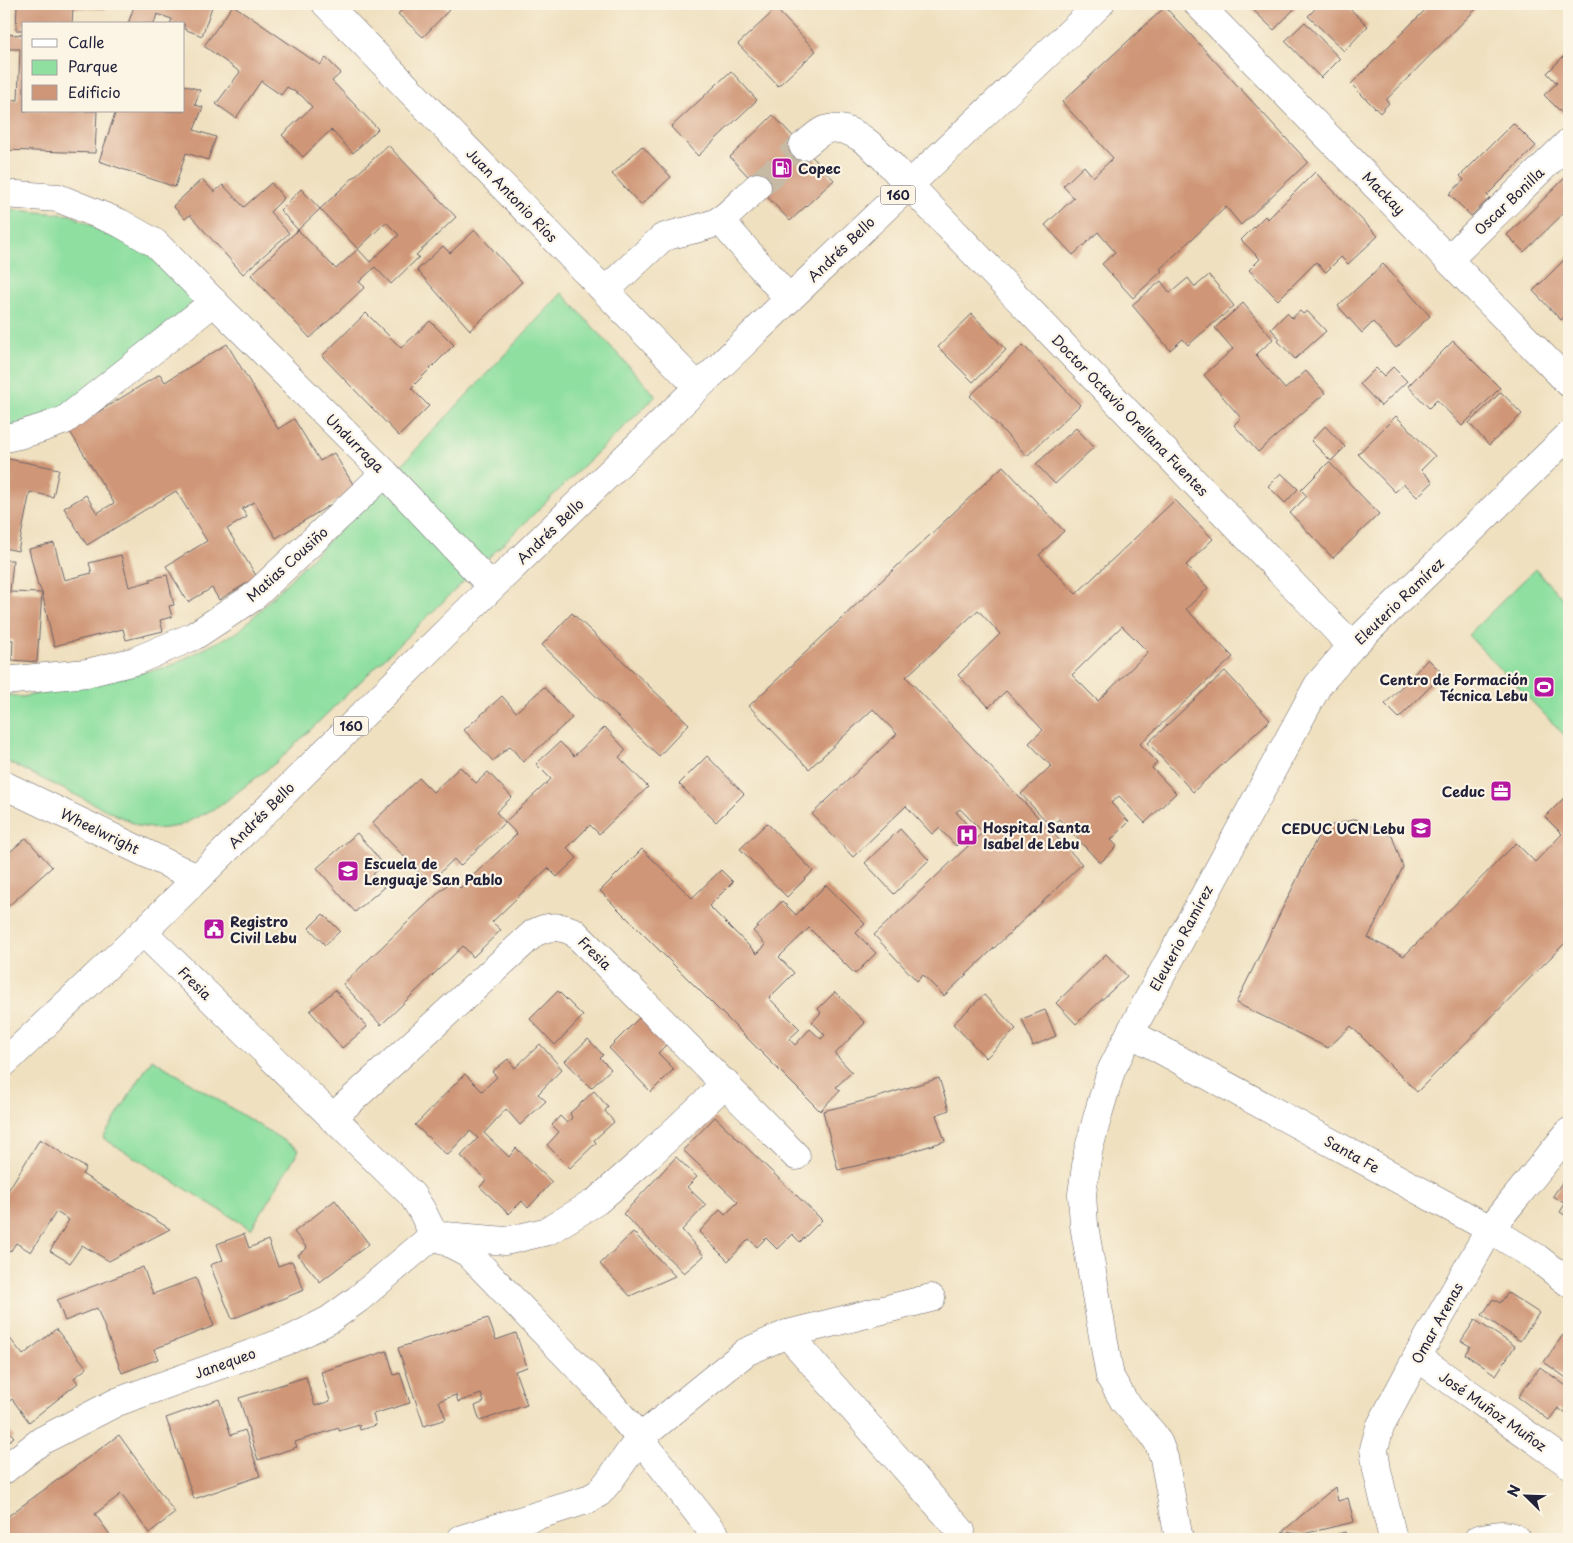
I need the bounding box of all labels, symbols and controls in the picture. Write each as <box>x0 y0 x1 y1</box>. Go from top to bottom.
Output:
legend <box>22 22 185 112</box>
text: Calle <box>68 30 105 53</box>
text: Parque <box>68 54 118 77</box>
text: Edificio <box>68 80 121 103</box>
street label: Juan Antonio Ríos <box>462 143 562 247</box>
fuel station icon: Copec <box>770 156 794 180</box>
place label: Copec <box>798 158 841 179</box>
street label: Oscar Bonilla <box>1469 162 1549 240</box>
street label: Mackay <box>1358 167 1410 219</box>
road number: 160 <box>880 186 916 204</box>
street label: Andrés Bello <box>803 211 879 287</box>
street label: Doctor Octavio Orellana Fuentes <box>1047 329 1213 501</box>
street label: Undurraga <box>321 409 389 477</box>
street label: Andrés Bello <box>512 493 588 569</box>
street label: Matias Cousiño <box>242 521 333 606</box>
street label: Eleuterio Ramírez <box>1350 553 1449 649</box>
place label: Centro de Formación Técnica Lebu <box>1380 669 1528 706</box>
sports icon: Centro de Formación Técnica Lebu <box>1532 675 1556 699</box>
road number: 160 <box>334 716 368 736</box>
street label: Andrés Bello <box>223 777 299 853</box>
office icon: Ceduc <box>1489 779 1513 803</box>
place label: Ceduc <box>1442 781 1485 802</box>
street label: Wheelwright <box>57 803 143 859</box>
school or university icon: CEDUC UCN Lebu <box>1409 816 1433 840</box>
place label: Hospital Santa Isabel de Lebu <box>983 817 1091 854</box>
place label: CEDUC UCN Lebu <box>1281 818 1405 839</box>
hospital icon: Hospital Santa Isabel de Lebu <box>955 823 979 847</box>
place label: Escuela de Lenguaje San Pablo <box>364 853 502 890</box>
school or university icon: Escuela de Lenguaje San Pablo <box>336 859 360 883</box>
street label: Eleuterio Ramírez <box>1144 881 1218 995</box>
place label: Registro Civil Lebu <box>230 911 297 948</box>
public building icon: Registro Civil Lebu <box>202 917 226 941</box>
street label: Fresia <box>573 931 617 975</box>
street label: Fresia <box>173 961 217 1005</box>
street label: Santa Fe <box>1321 1130 1384 1178</box>
street label: Omar Arenas <box>1406 1279 1468 1367</box>
street label: Janequeo <box>191 1342 259 1384</box>
street label: José Muñoz Muñoz <box>1435 1366 1551 1456</box>
north arrow <box>1500 1470 1550 1520</box>
text: N <box>1502 1482 1525 1500</box>

